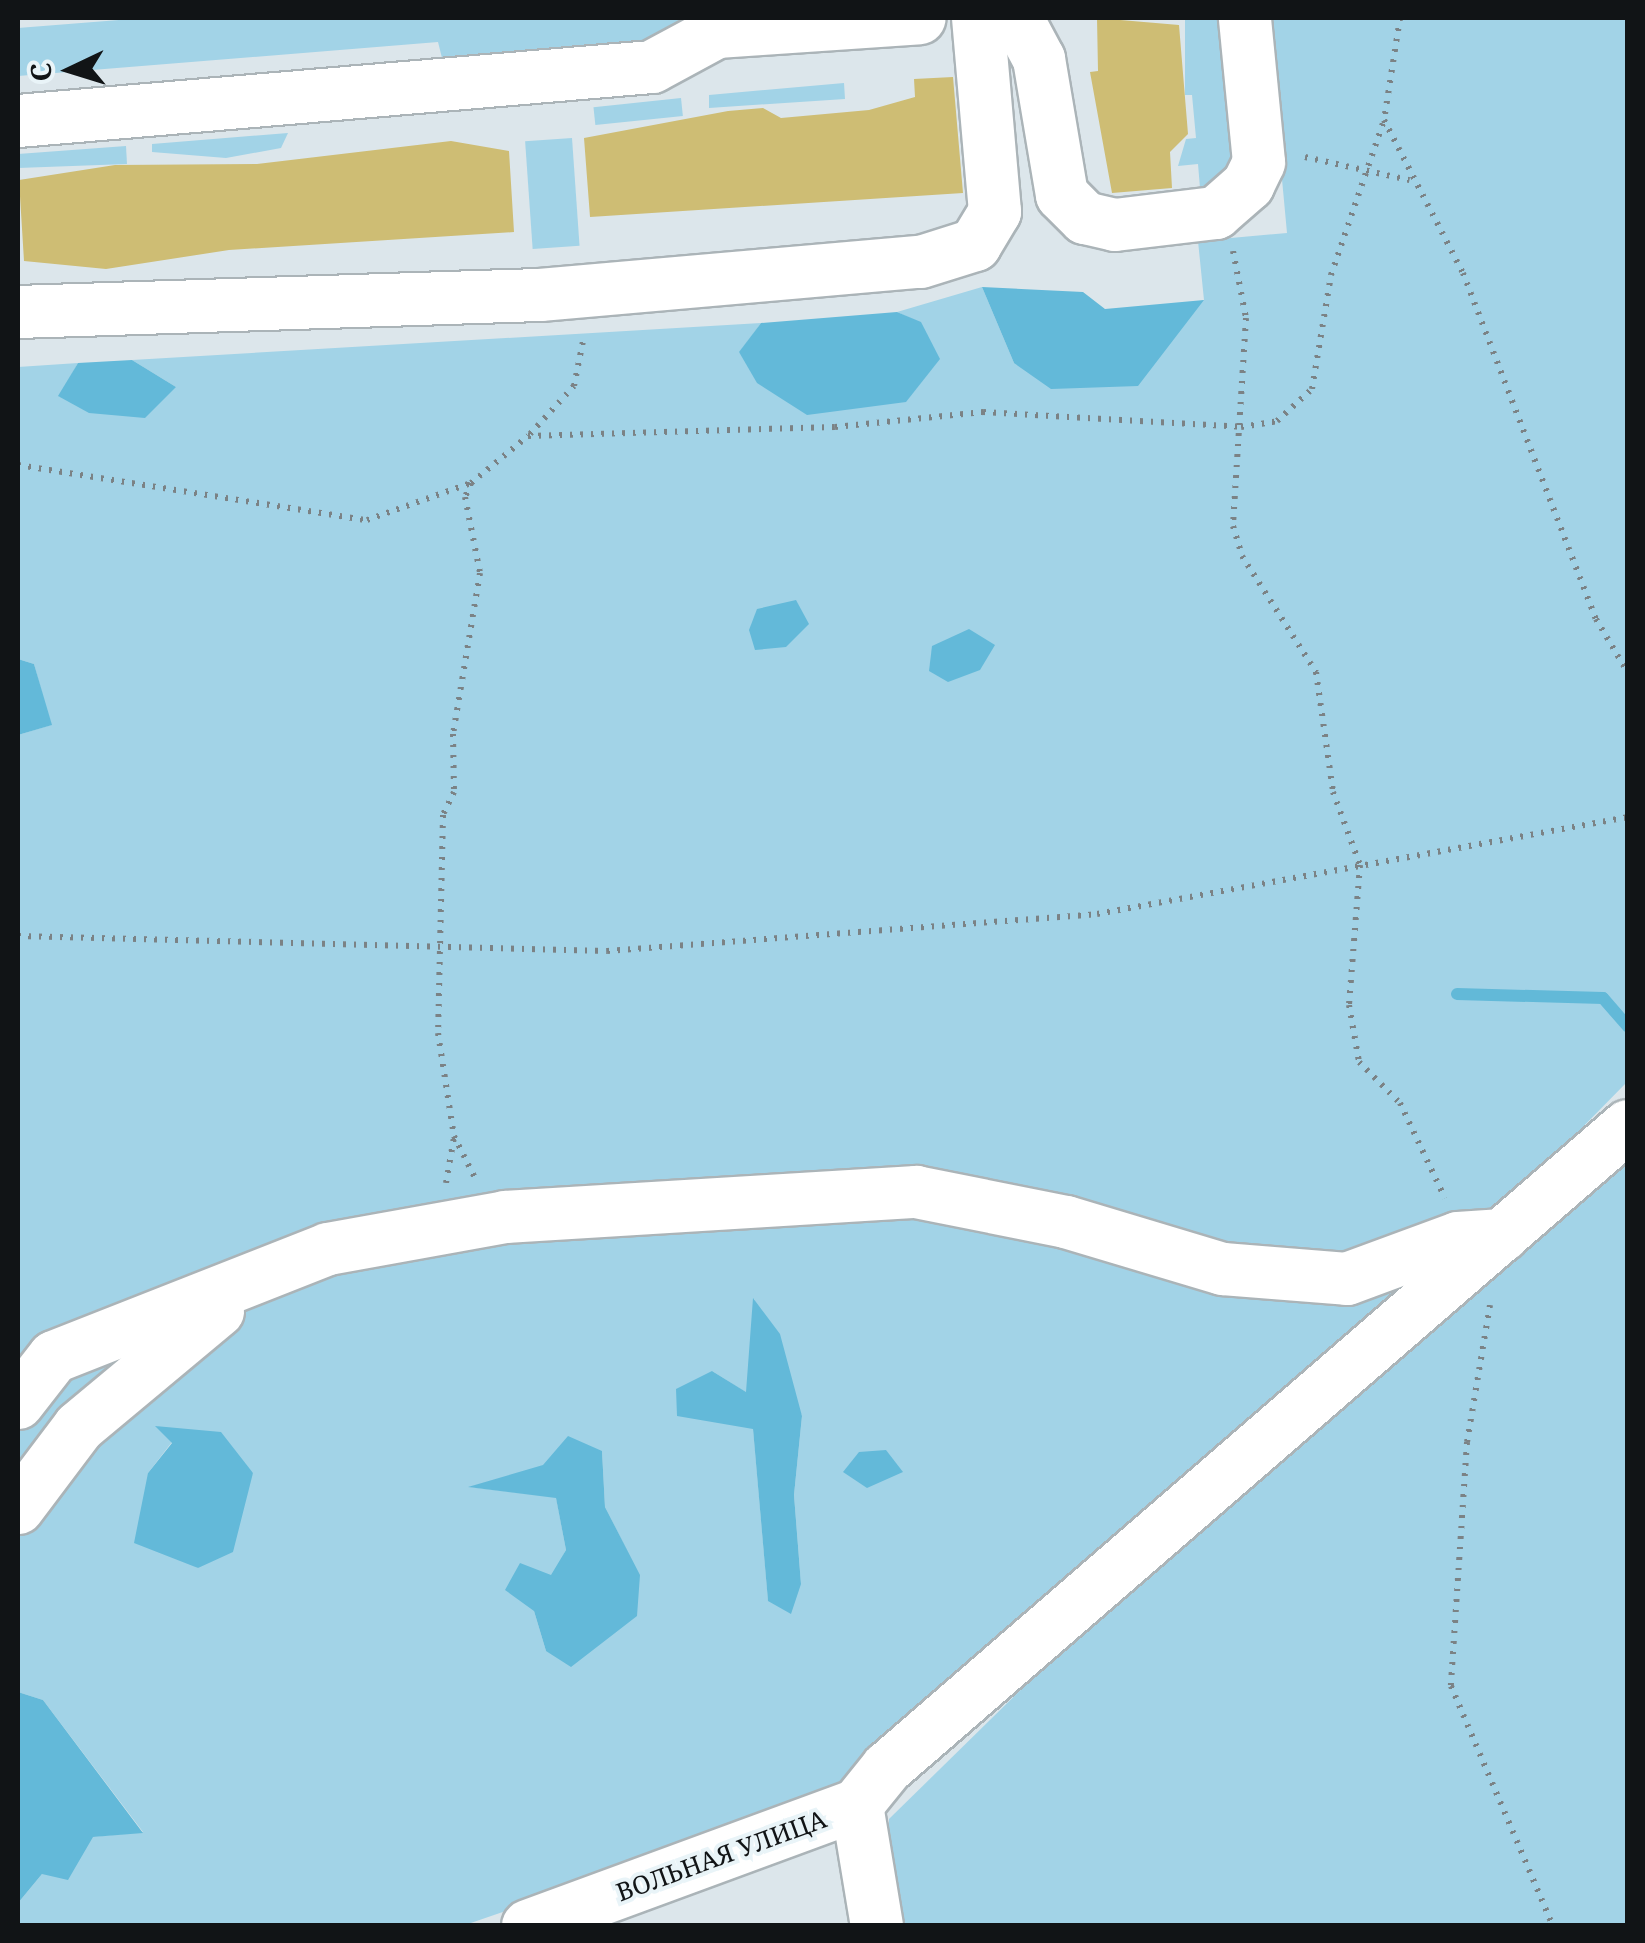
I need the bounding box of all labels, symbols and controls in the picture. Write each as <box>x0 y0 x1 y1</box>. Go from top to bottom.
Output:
north arrow <box>20 20 120 120</box>
text: С <box>20 62 60 83</box>
street label: ВОЛЬНАЯ УЛИЦА <box>612 1803 830 1907</box>

